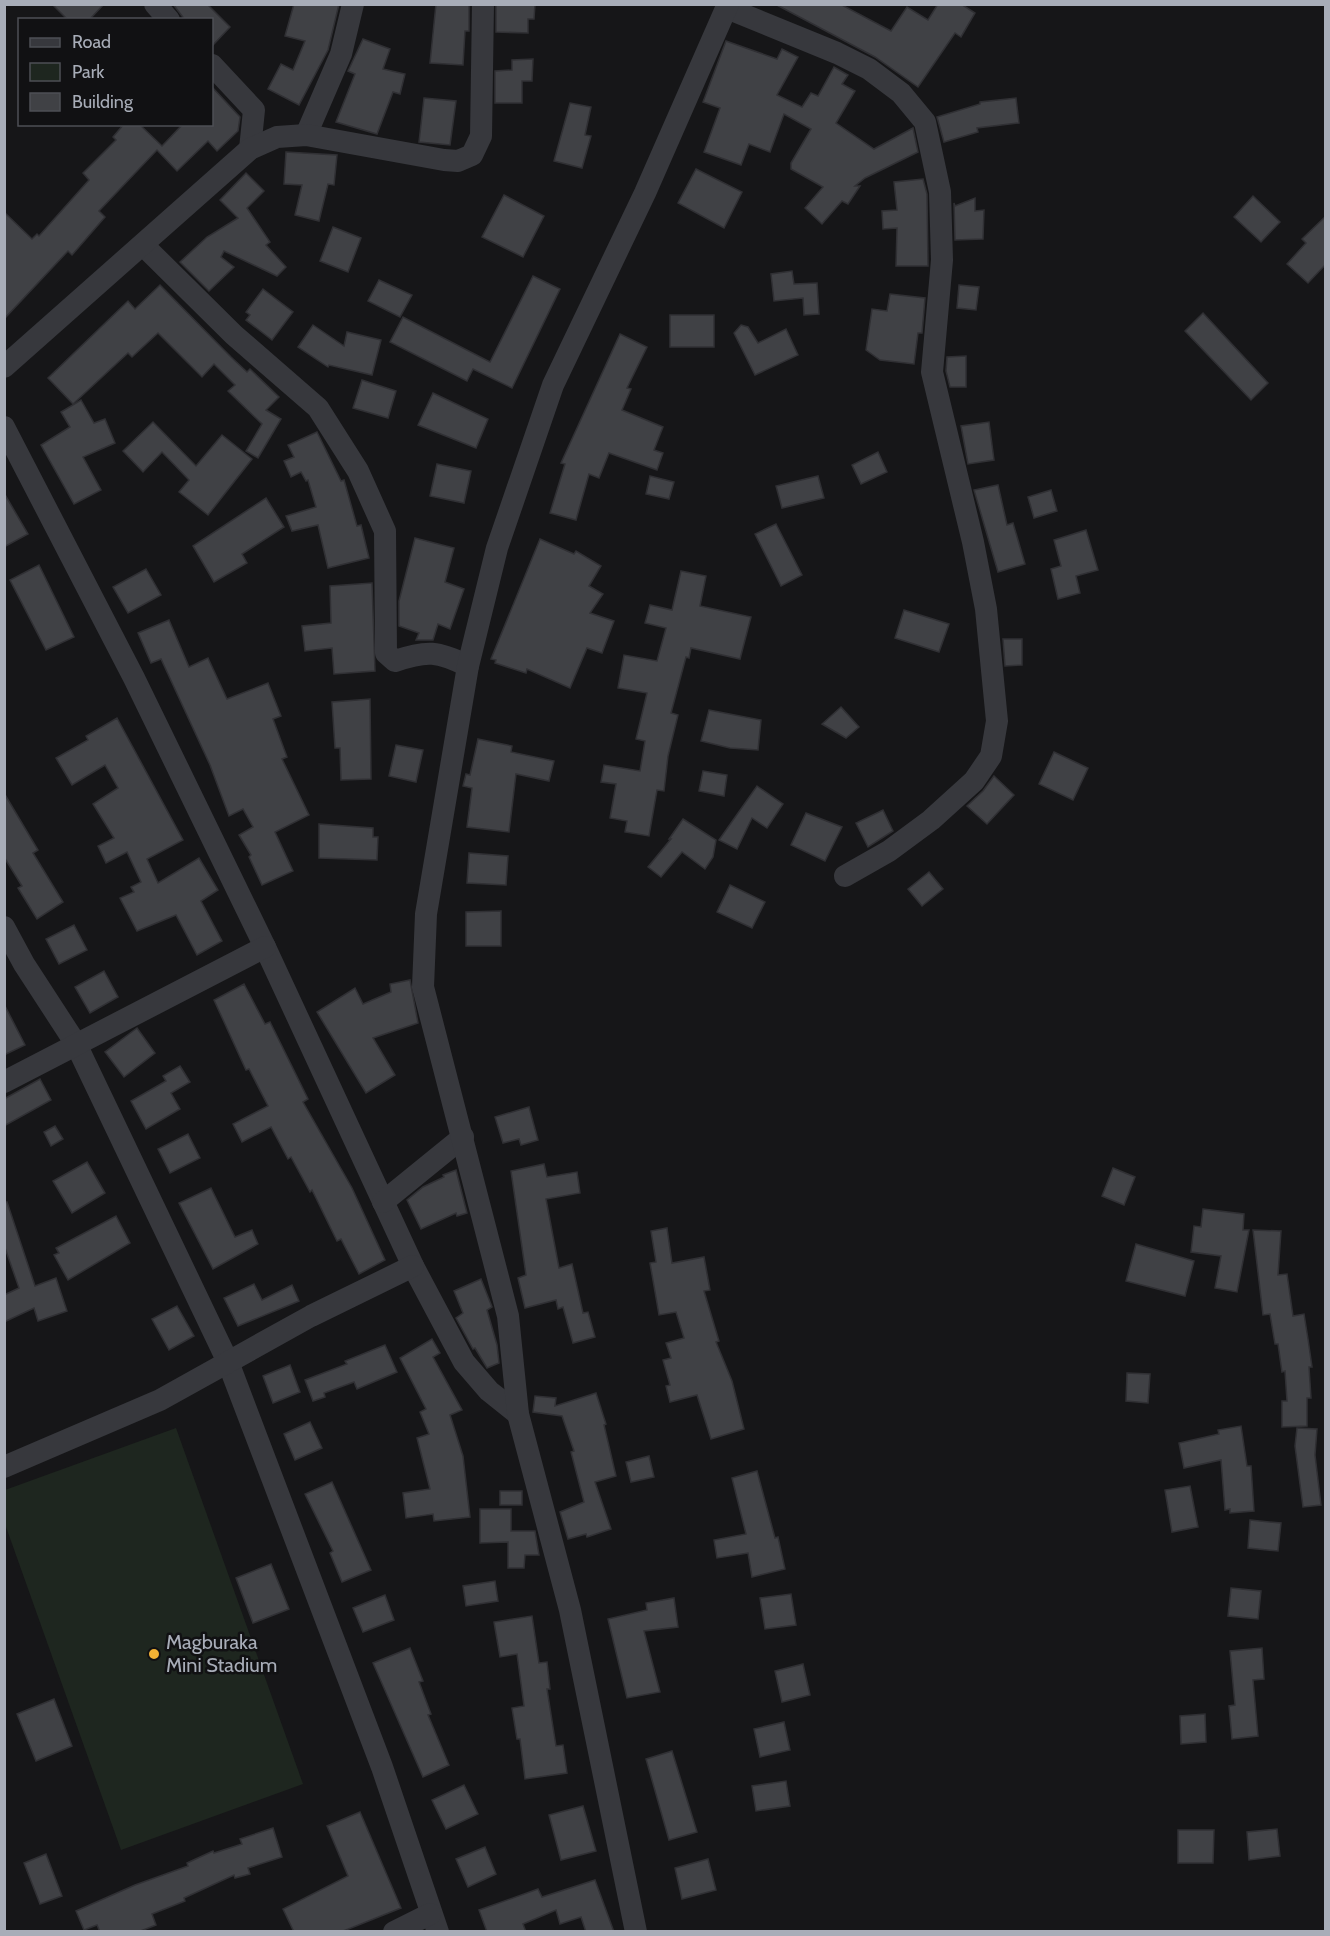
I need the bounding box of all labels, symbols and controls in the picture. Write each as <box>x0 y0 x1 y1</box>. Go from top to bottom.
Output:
legend <box>18 18 213 126</box>
text: Road <box>72 31 111 53</box>
text: Park <box>72 61 105 83</box>
text: Building <box>72 91 134 113</box>
place label: Magburaka Mini Stadium <box>166 1630 277 1677</box>
marker: Magburaka Mini Stadium <box>147 1647 161 1661</box>

